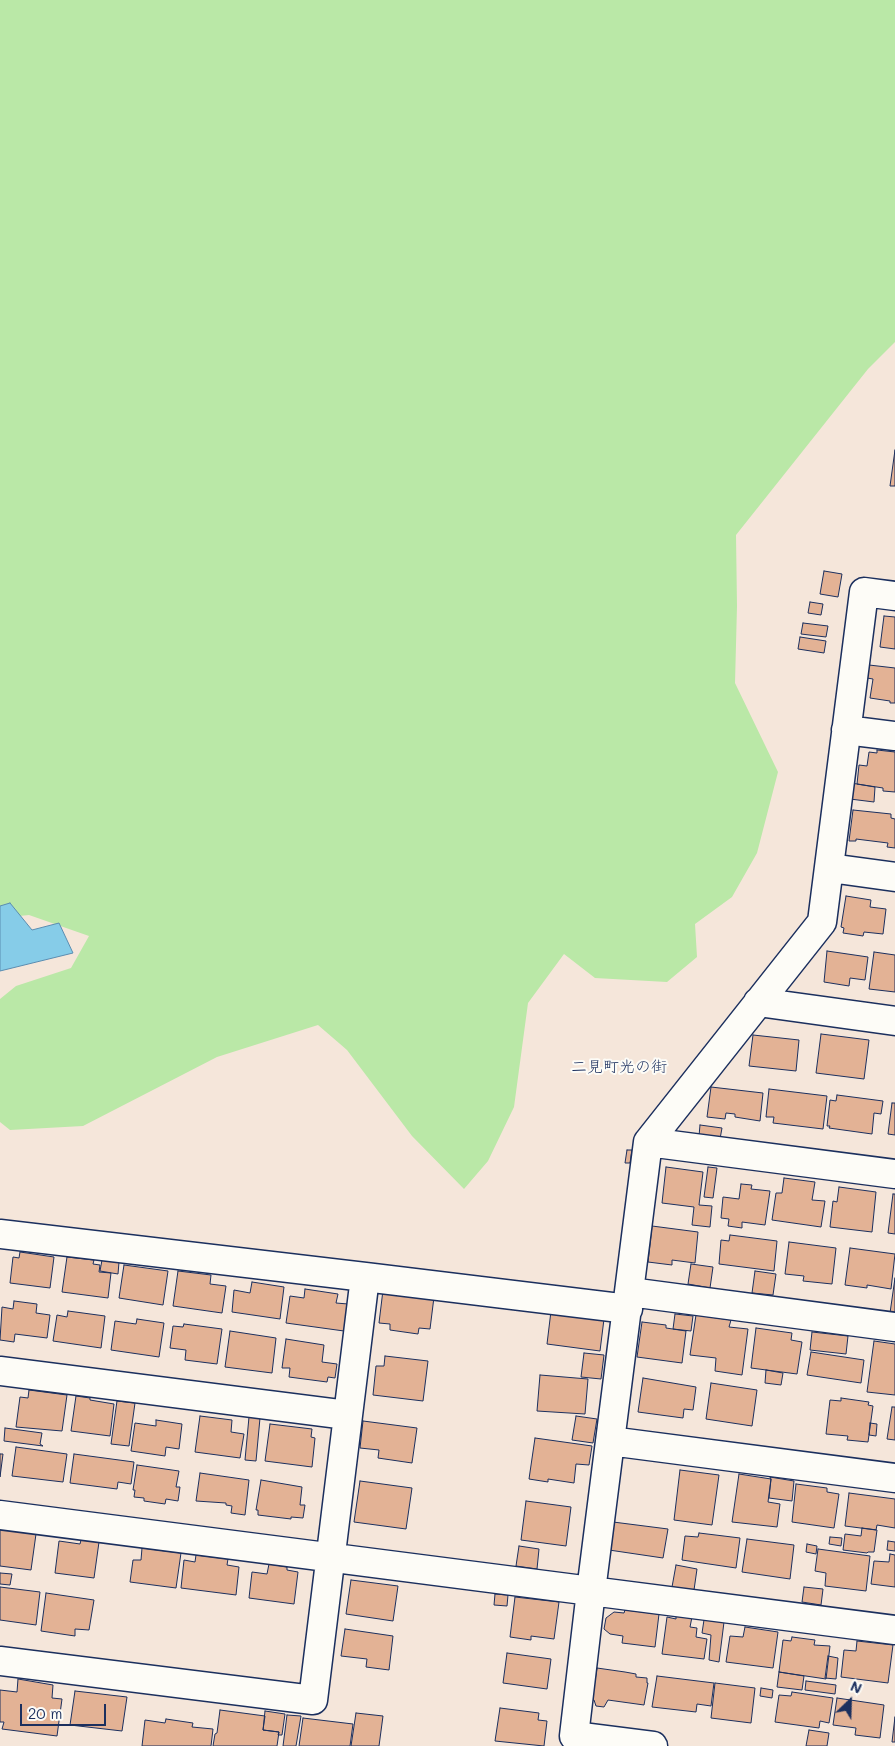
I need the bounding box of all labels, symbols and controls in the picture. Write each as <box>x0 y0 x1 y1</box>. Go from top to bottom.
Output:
district label: 二見町光の街 <box>571 1057 667 1077</box>
north arrow <box>825 1676 875 1726</box>
text: N <box>848 1676 865 1698</box>
scale bar <box>22 1694 109 1726</box>
text: 20 m <box>28 1703 62 1723</box>

